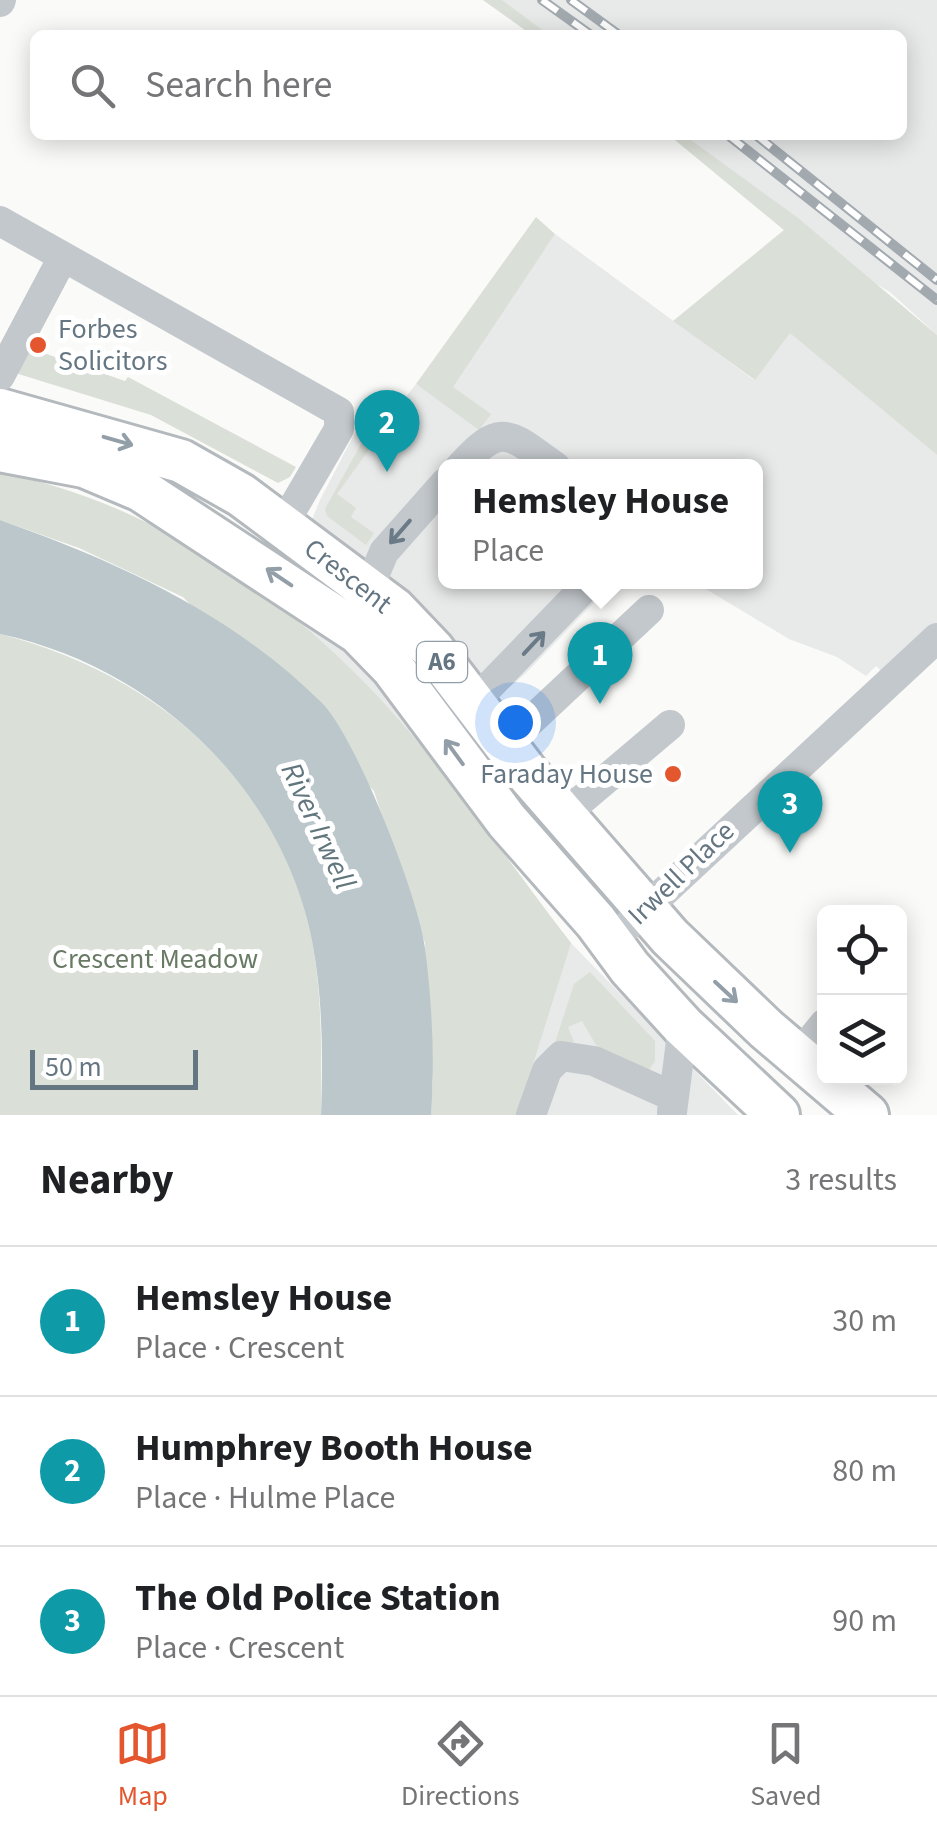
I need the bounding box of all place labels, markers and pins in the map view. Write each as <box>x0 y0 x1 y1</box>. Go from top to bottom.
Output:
place label: Forbes Solicitors <box>58 309 167 381</box>
marker: Forbes Solicitors <box>27 334 49 356</box>
pin: 2 <box>354 390 420 472</box>
pin: 1 <box>568 622 632 704</box>
place label: Faraday House <box>480 754 653 794</box>
marker: Faraday House <box>662 763 684 785</box>
pin: 3 <box>758 770 822 853</box>

